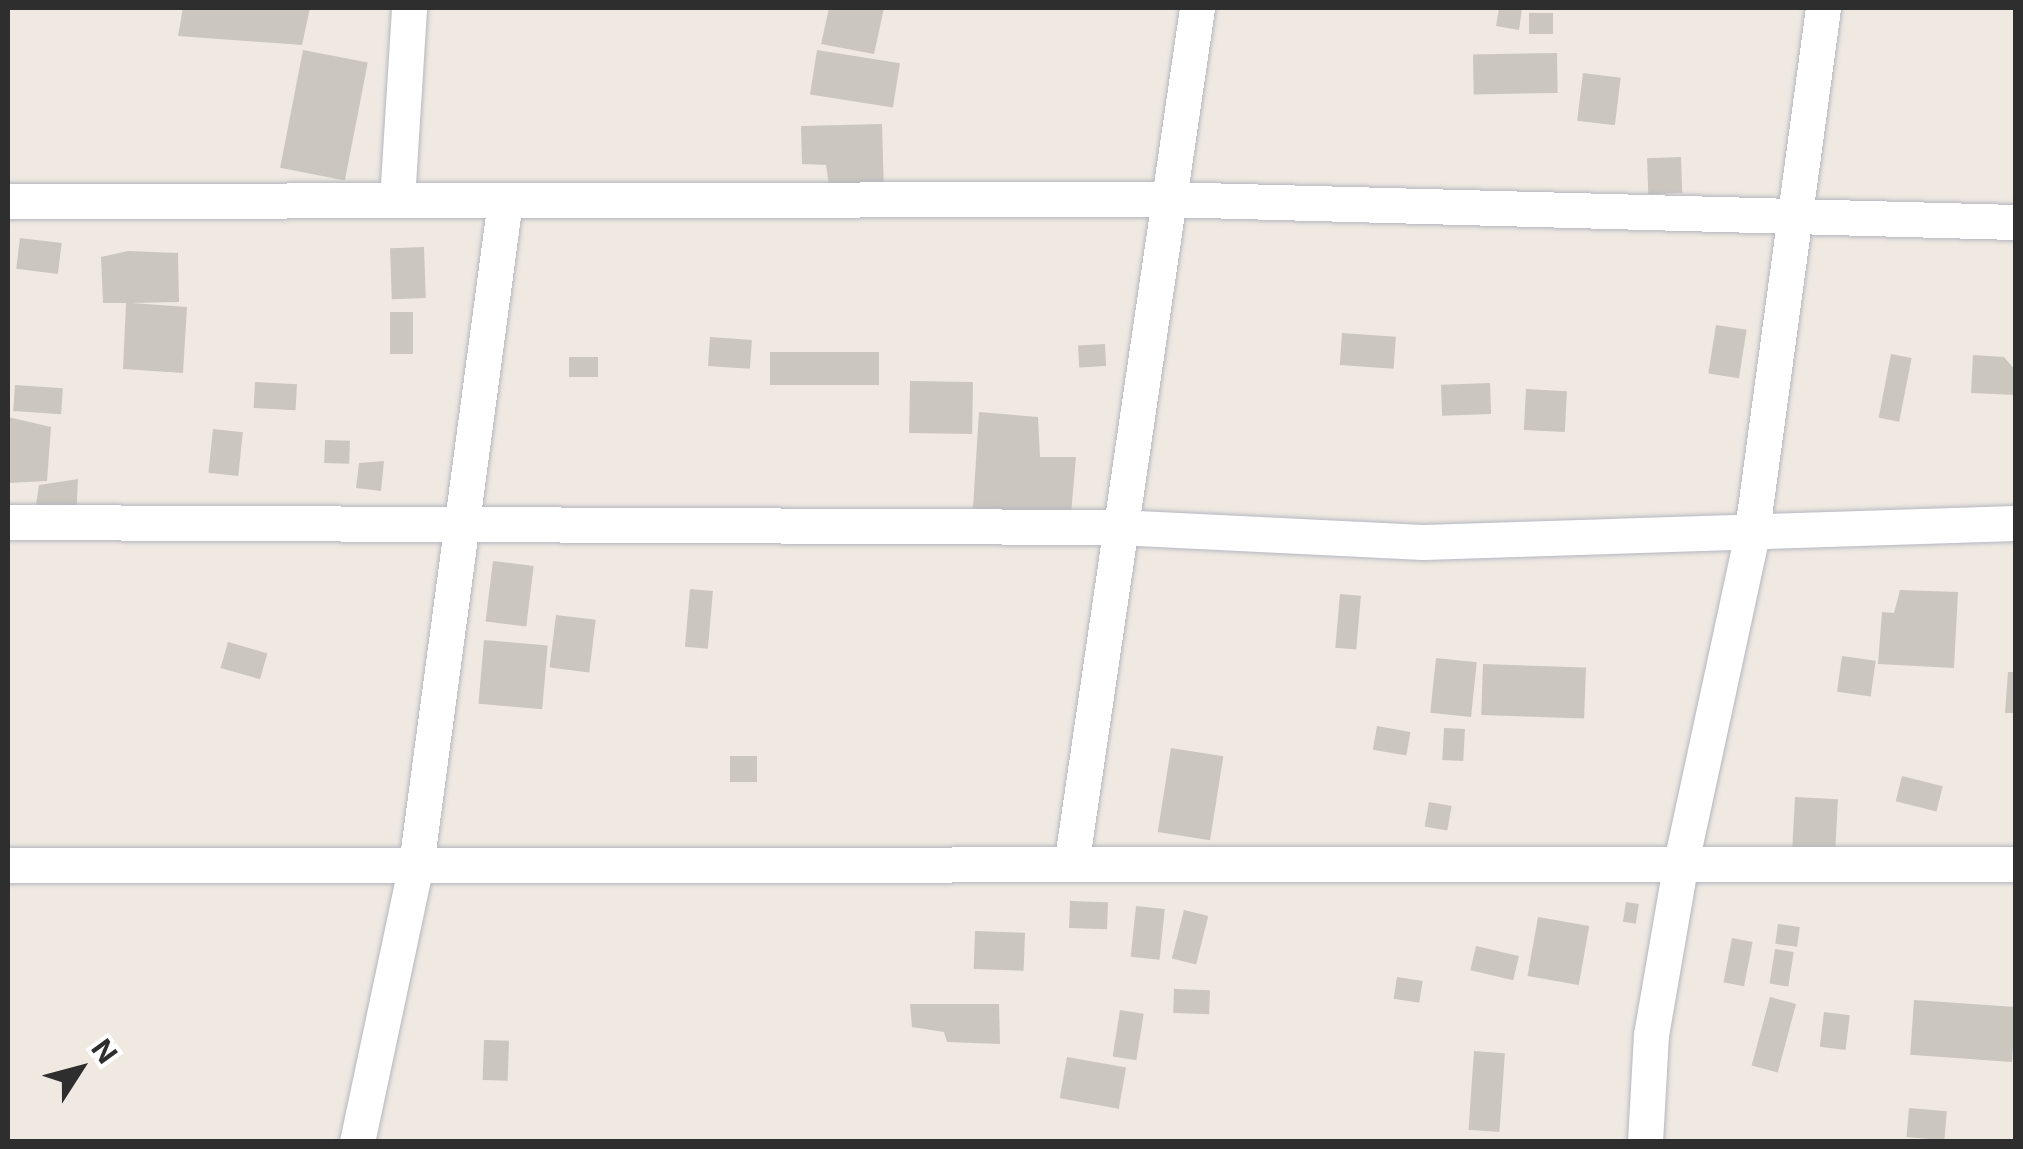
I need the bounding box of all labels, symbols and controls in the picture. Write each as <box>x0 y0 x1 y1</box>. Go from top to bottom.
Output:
north arrow <box>30 1019 130 1119</box>
text: N <box>84 1033 124 1070</box>

